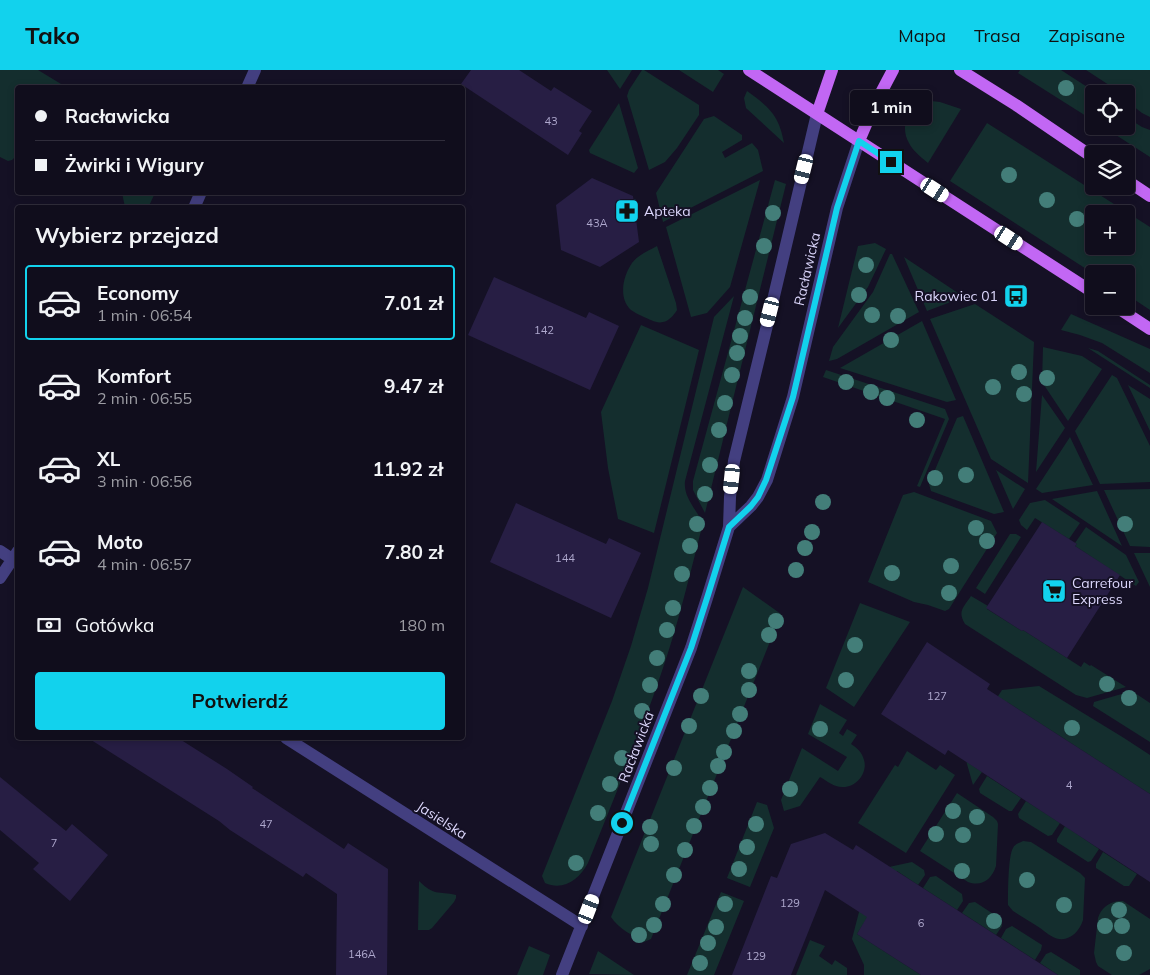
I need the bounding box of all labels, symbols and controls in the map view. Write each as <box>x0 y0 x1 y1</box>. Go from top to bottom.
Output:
text: Tako <box>25 20 80 50</box>
text: Mapa <box>898 24 946 47</box>
text: Trasa <box>974 24 1021 47</box>
text: Zapisane <box>1049 24 1125 47</box>
map controls <box>1085 85 1135 315</box>
button: locate <box>1085 85 1135 135</box>
callout: 1 min <box>850 89 932 124</box>
text: 1 min <box>870 97 912 117</box>
text: Racławicka <box>65 104 170 128</box>
house number: 43 <box>544 114 558 128</box>
button: layers <box>1085 145 1135 195</box>
route end <box>880 151 902 173</box>
text: Żwirki i Wigury <box>65 153 204 177</box>
car <box>793 153 814 185</box>
car <box>918 176 951 204</box>
pharmacy icon: Apteka <box>614 198 640 224</box>
place label: Apteka <box>644 202 691 220</box>
button: + <box>1085 205 1135 255</box>
house number: 43A <box>586 216 608 230</box>
text: Wybierz przejazd <box>35 221 219 249</box>
car <box>992 224 1025 252</box>
street label: Racławicka <box>790 231 824 307</box>
button: − <box>1085 265 1135 315</box>
icon: car <box>37 280 82 325</box>
text: Economy <box>97 281 179 305</box>
bus stop icon: Rakowiec 01 <box>1003 283 1029 309</box>
place label: Rakowiec 01 <box>915 287 998 305</box>
text: 7.01 zł <box>384 291 443 315</box>
car <box>759 296 780 328</box>
text: 1 min · 06:54 <box>97 305 192 325</box>
house number: 142 <box>534 323 554 337</box>
icon: car <box>37 363 82 408</box>
text: Komfort <box>97 364 171 388</box>
text: 9.47 zł <box>384 374 443 398</box>
text: 2 min · 06:55 <box>97 388 192 408</box>
icon: car <box>37 446 82 491</box>
text: XL <box>97 447 120 471</box>
text: 11.92 zł <box>373 457 443 481</box>
car <box>722 463 741 495</box>
text: 3 min · 06:56 <box>97 471 192 491</box>
icon: car <box>37 529 82 574</box>
text: Moto <box>97 530 143 554</box>
text: 7.80 zł <box>384 540 443 564</box>
house number: 144 <box>555 551 575 565</box>
text: 4 min · 06:57 <box>97 554 192 574</box>
place label: Carrefour Express <box>1072 574 1134 608</box>
supermarket icon: Carrefour Express <box>1041 578 1067 604</box>
icon: cash <box>35 611 63 639</box>
text: Gotówka <box>75 613 155 637</box>
text: 180 m <box>398 615 445 635</box>
button: Potwierdź <box>35 672 445 730</box>
house number: 127 <box>927 689 947 703</box>
street label: Racławicka <box>614 709 658 785</box>
house number: 4 <box>1066 778 1073 792</box>
street label: Jasielska <box>413 797 471 843</box>
route start <box>611 812 633 834</box>
house number: 47 <box>259 817 273 831</box>
house number: 7 <box>51 836 57 850</box>
car <box>576 892 601 926</box>
house number: 129 <box>780 896 800 910</box>
house number: 6 <box>918 916 925 930</box>
house number: 146A <box>348 947 376 961</box>
house number: 129 <box>746 949 766 963</box>

